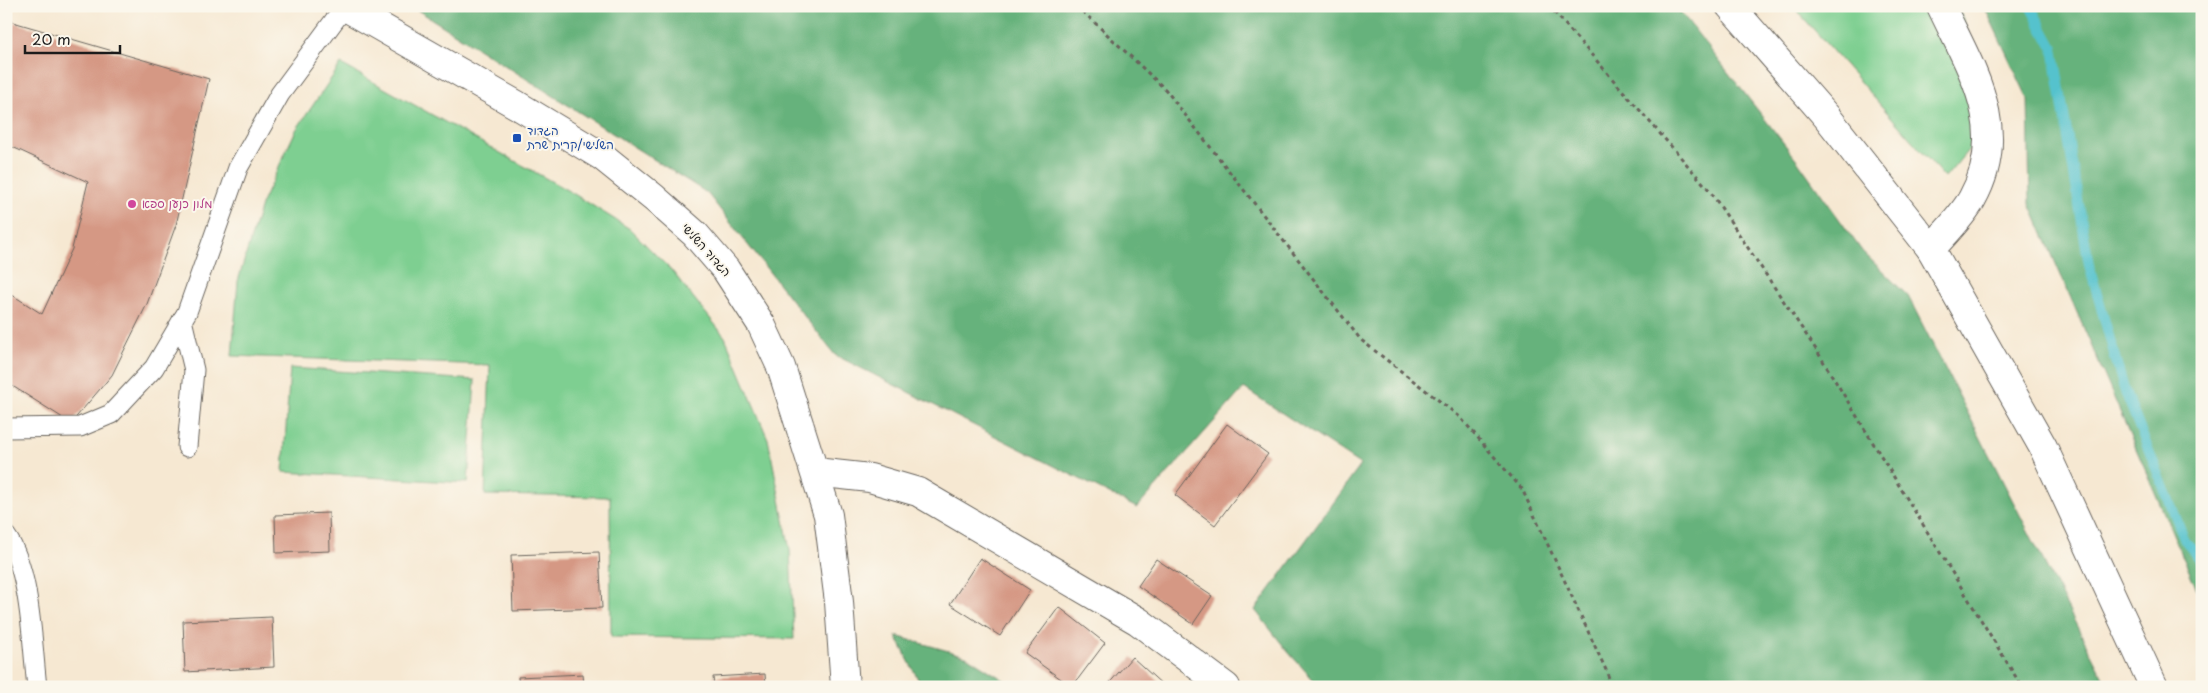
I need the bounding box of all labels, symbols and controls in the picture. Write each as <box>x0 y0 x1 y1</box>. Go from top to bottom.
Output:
scale bar <box>25 22 120 54</box>
text: 20 m <box>32 27 71 50</box>
place label: הגדוד השלישי/קרית שרת <box>526 121 614 153</box>
marker: הגדוד השלישי/קרית שרת <box>511 132 523 144</box>
place label: מלון כנען ספא <box>142 194 212 212</box>
marker: מלון כנען ספא <box>126 198 138 210</box>
street label: הגדוד השלישי <box>678 219 736 280</box>

